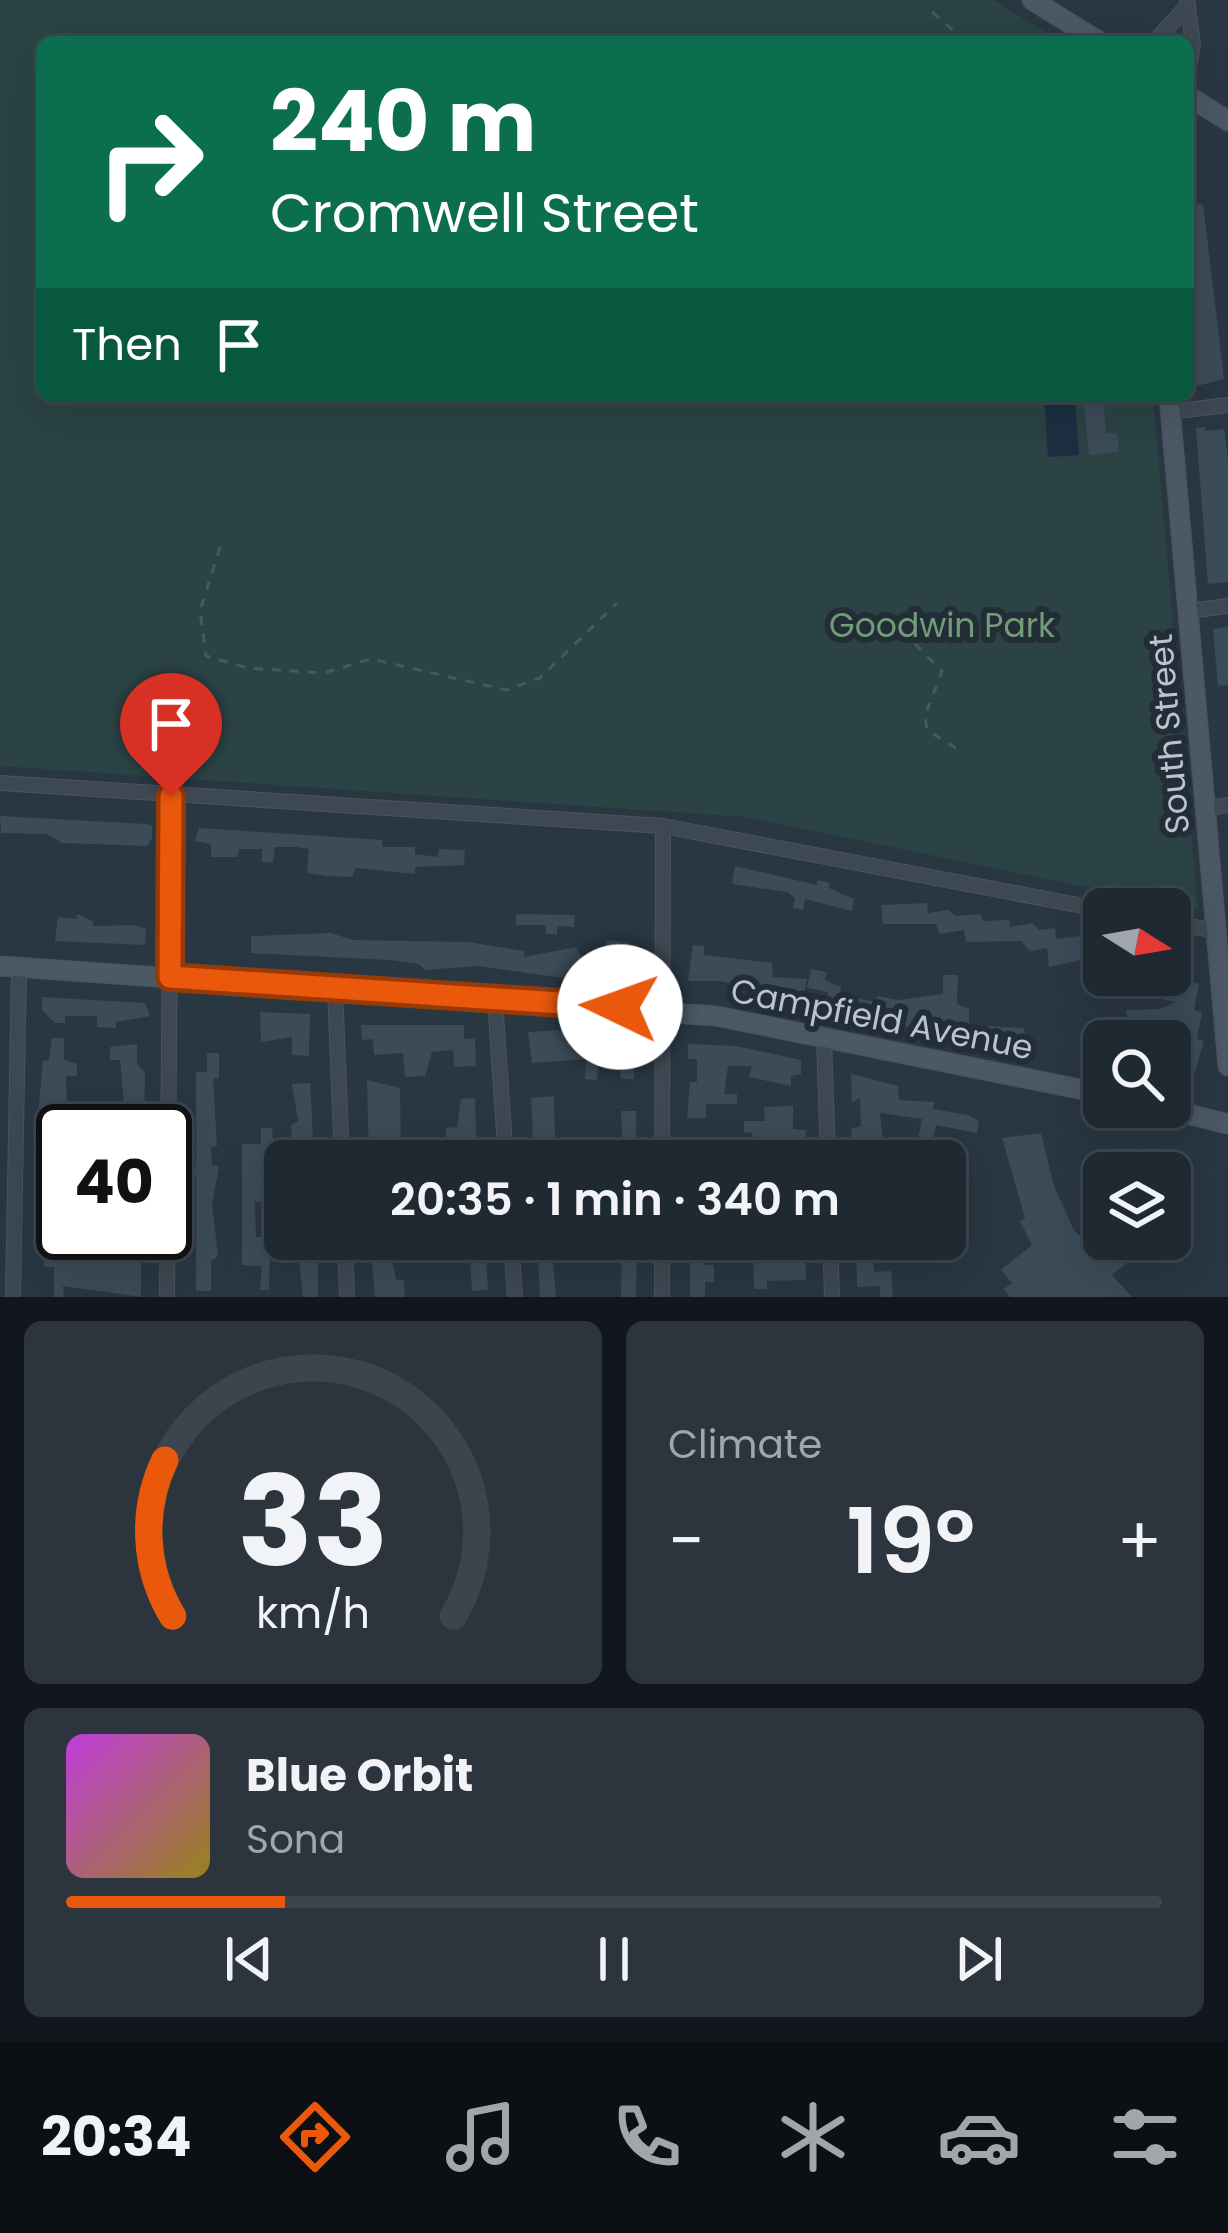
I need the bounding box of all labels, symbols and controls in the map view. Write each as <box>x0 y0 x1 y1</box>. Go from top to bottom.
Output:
text: 240 m <box>270 63 536 180</box>
icon: right <box>72 84 228 240</box>
text: Cromwell Street <box>270 175 699 251</box>
icon: arrive <box>206 312 272 378</box>
text: Then <box>72 313 182 376</box>
park label: Goodwin Park <box>829 602 1055 649</box>
street label: South Street <box>1137 632 1201 836</box>
pin <box>120 673 222 796</box>
icon: arrive <box>138 691 204 757</box>
north arrow <box>1083 888 1191 996</box>
map controls <box>1083 888 1191 1260</box>
position arrow <box>557 944 683 1070</box>
street label: Campfield Avenue <box>727 967 1037 1071</box>
button: search <box>1083 1020 1191 1128</box>
speed limit sign: 40 <box>36 1104 192 1260</box>
button: layers <box>1083 1152 1191 1260</box>
text: 20:35 · 1 min · 340 m <box>390 1168 840 1231</box>
text: Climate <box>668 1417 822 1472</box>
text: 33 <box>237 1434 389 1609</box>
text: 19° <box>846 1478 975 1605</box>
text: − <box>668 1495 704 1587</box>
text: + <box>1117 1495 1162 1587</box>
text: km/h <box>256 1582 370 1642</box>
text: Blue Orbit <box>246 1744 473 1807</box>
text: Sona <box>246 1812 345 1867</box>
icon: previous <box>216 1926 282 1992</box>
icon: pause <box>581 1926 647 1992</box>
icon: next <box>946 1926 1012 1992</box>
icon: directions <box>273 2095 357 2179</box>
icon: music <box>439 2095 523 2179</box>
icon: phone <box>605 2095 689 2179</box>
icon: climate <box>771 2095 855 2179</box>
icon: car <box>937 2095 1021 2179</box>
icon: filters <box>1103 2095 1187 2179</box>
text: 20:34 <box>41 2099 192 2175</box>

